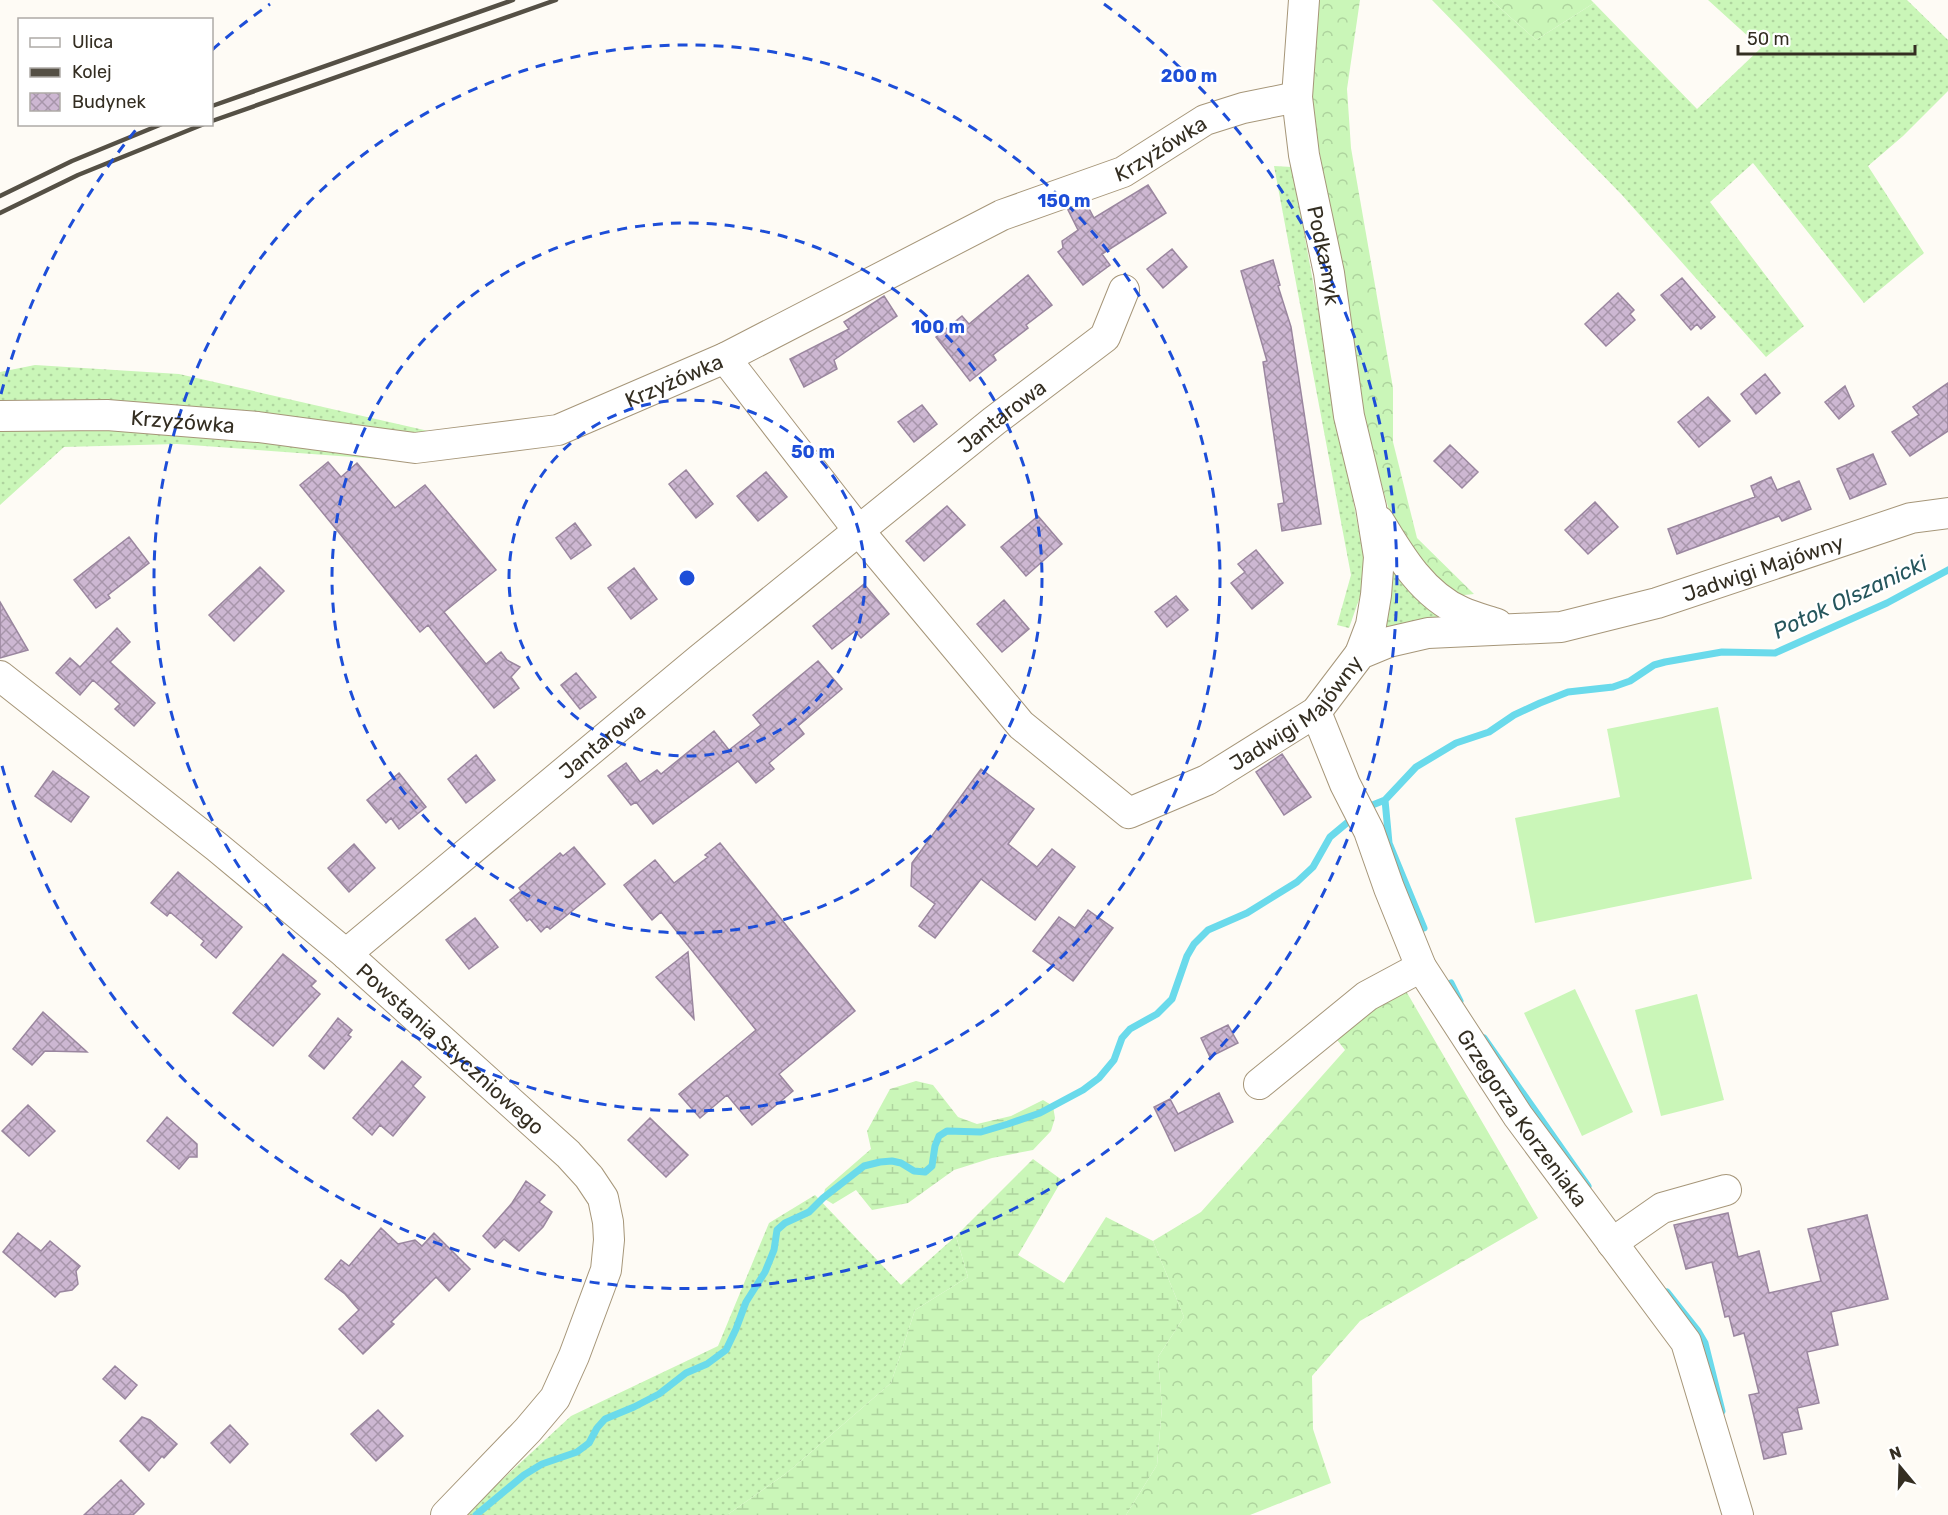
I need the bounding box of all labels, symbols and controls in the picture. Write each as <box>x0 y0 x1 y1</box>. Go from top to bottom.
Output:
legend <box>18 18 213 126</box>
scale bar <box>1738 18 1915 56</box>
text: 50 m <box>1747 28 1790 50</box>
text: Ulica <box>72 31 113 53</box>
text: Kolej <box>72 61 112 83</box>
text: 200 m <box>1161 65 1217 87</box>
text: Budynek <box>72 91 146 113</box>
street label: Krzyżówka <box>1111 110 1211 186</box>
text: 150 m <box>1037 190 1091 212</box>
street label: Podkamyk <box>1303 203 1346 307</box>
text: 100 m <box>911 316 965 338</box>
street label: Krzyżówka <box>621 348 726 412</box>
street label: Jantarowa <box>952 374 1050 458</box>
street label: Krzyżówka <box>130 404 236 438</box>
text: 50 m <box>791 441 835 463</box>
street label: Jadwigi Majówny <box>1679 529 1847 606</box>
water label: Potok Olszanicki <box>1769 549 1932 645</box>
centre of rings <box>677 568 697 588</box>
street label: Jadwigi Majówny <box>1224 650 1367 776</box>
street label: Jantarowa <box>554 698 650 784</box>
street label: Powstania Styczniowego <box>352 957 550 1139</box>
street label: Grzegorza Korzeniaka <box>1452 1024 1593 1211</box>
north arrow <box>1870 1437 1930 1497</box>
text: N <box>1887 1442 1904 1464</box>

